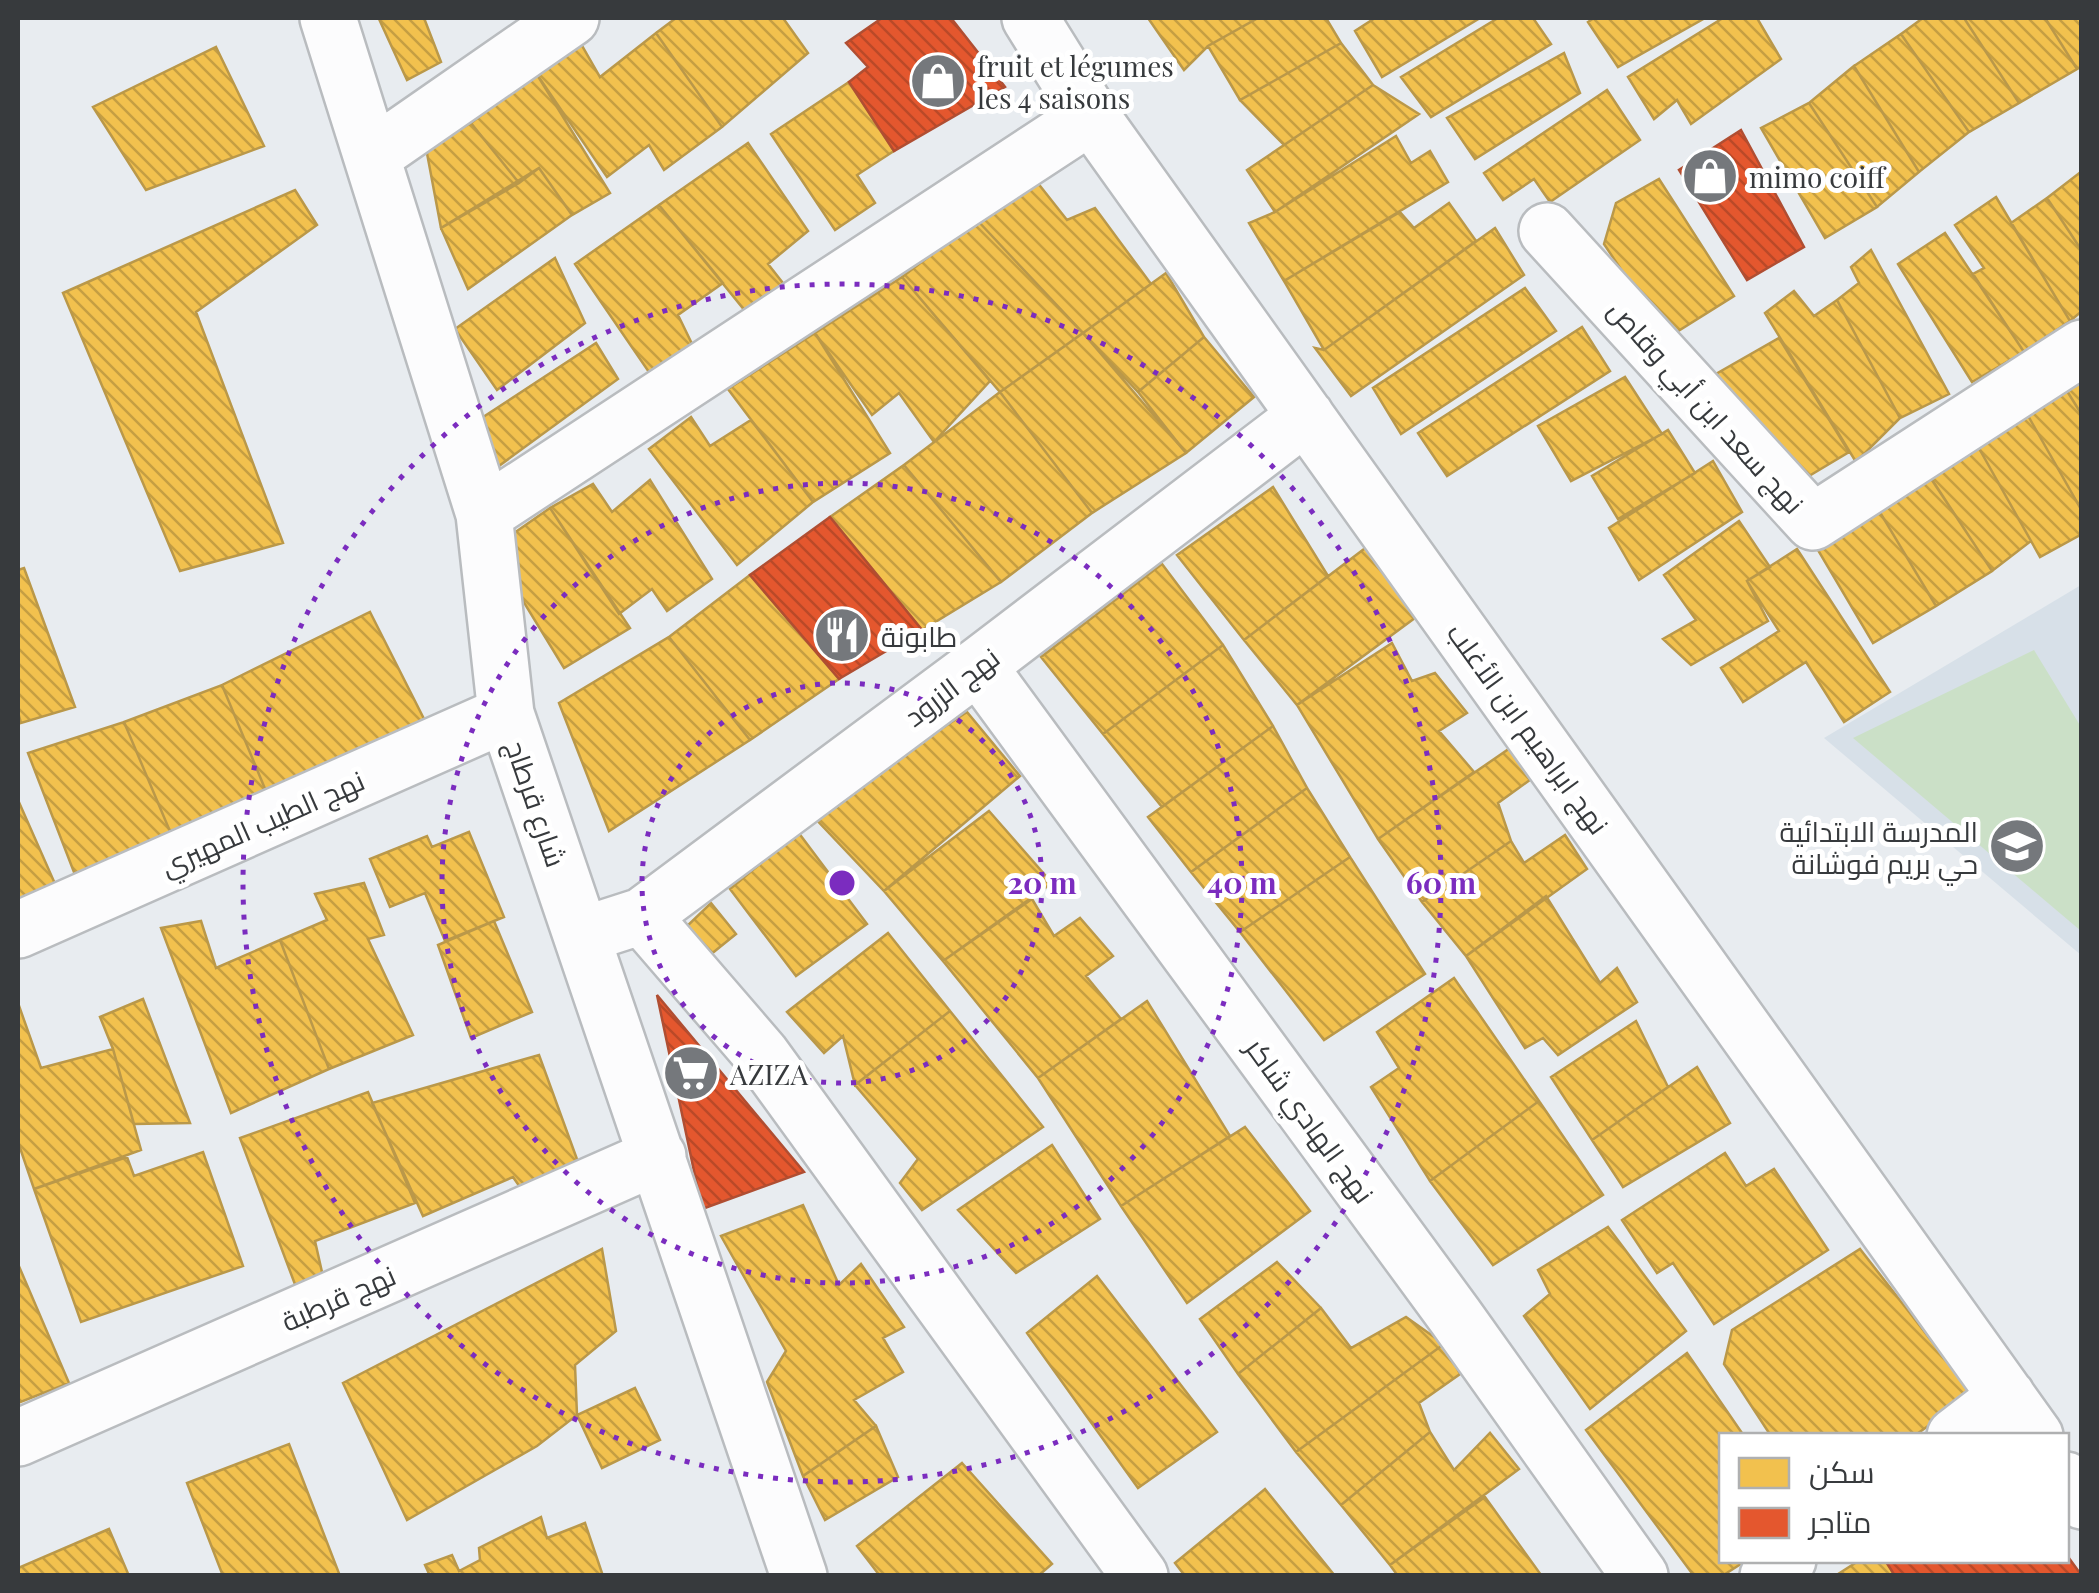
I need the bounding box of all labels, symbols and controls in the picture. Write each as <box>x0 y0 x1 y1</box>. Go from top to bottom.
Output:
place label: fruit et légumes les 4 saisons <box>977 47 1174 116</box>
shop icon: fruit et légumes les 4 saisons <box>908 51 968 111</box>
shop icon: mimo coiff <box>1680 146 1740 206</box>
place label: mimo coiff <box>1749 158 1887 195</box>
street label: نهج سعد ابن أبي وقاص <box>1597 291 1813 524</box>
restaurant icon: طابونة <box>812 605 872 665</box>
street label: نهج ابراهيم ابن الأغلب <box>1437 615 1618 843</box>
place label: طابونة <box>881 617 957 654</box>
street label: نهج الزرود <box>896 638 1007 736</box>
street label: شارع قرطاج <box>496 735 576 872</box>
street label: نهج الطيب المهيري <box>154 761 372 888</box>
place label: المدرسة الابتدائية حي بريم فوشانة <box>1780 812 1978 886</box>
school or university icon: المدرسة الابتدائية حي بريم فوشانة <box>1987 816 2047 876</box>
text: 20 m <box>1007 862 1077 902</box>
text: 40 m <box>1207 862 1277 902</box>
text: 60 m <box>1406 862 1476 902</box>
centre of rings <box>824 865 860 901</box>
street label: نهج الهادي شاكر <box>1233 1028 1383 1213</box>
supermarket icon: AZIZA <box>661 1043 721 1103</box>
place label: AZIZA <box>729 1055 808 1092</box>
street label: نهج قرطبة <box>275 1255 402 1340</box>
legend <box>1719 1433 2069 1563</box>
text: سكن <box>1809 1451 1875 1491</box>
text: متاجر <box>1807 1501 1872 1541</box>

